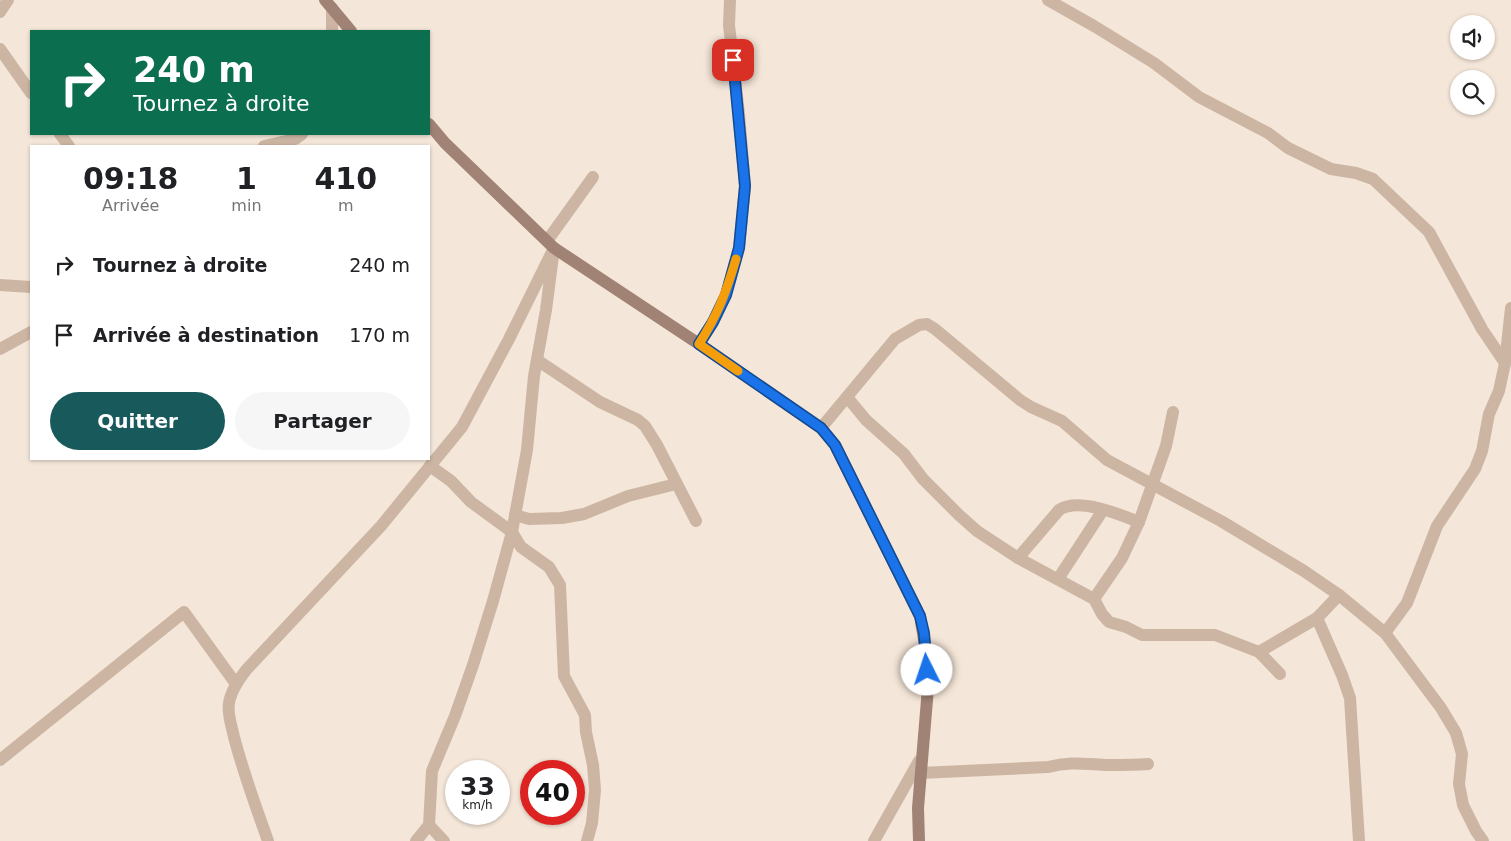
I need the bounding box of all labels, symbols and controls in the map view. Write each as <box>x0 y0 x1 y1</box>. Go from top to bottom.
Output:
map controls <box>1450 15 1495 115</box>
button: sound <box>1450 15 1495 60</box>
pin <box>712 39 754 81</box>
icon: arrive <box>719 46 747 74</box>
icon: right <box>50 50 115 115</box>
text: 240 m <box>133 50 255 90</box>
button: search <box>1450 70 1495 115</box>
text: Tournez à droite <box>133 91 310 116</box>
text: 09:18 <box>83 161 178 196</box>
text: 1 <box>236 161 257 196</box>
text: 410 <box>314 161 377 196</box>
text: Arrivée <box>102 196 159 215</box>
text: min <box>231 196 262 215</box>
text: m <box>338 196 354 215</box>
icon: right <box>50 251 78 279</box>
text: Tournez à droite <box>93 254 267 276</box>
text: 240 m <box>349 254 410 276</box>
icon: arrive <box>50 321 78 349</box>
text: Arrivée à destination <box>93 324 319 346</box>
text: 170 m <box>349 324 410 346</box>
button: Quitter <box>50 392 225 450</box>
button: Partager <box>235 392 410 450</box>
position arrow <box>900 643 952 695</box>
speed limit sign: 40 <box>520 760 585 825</box>
text: 33 <box>460 772 495 801</box>
text: km/h <box>462 798 493 812</box>

